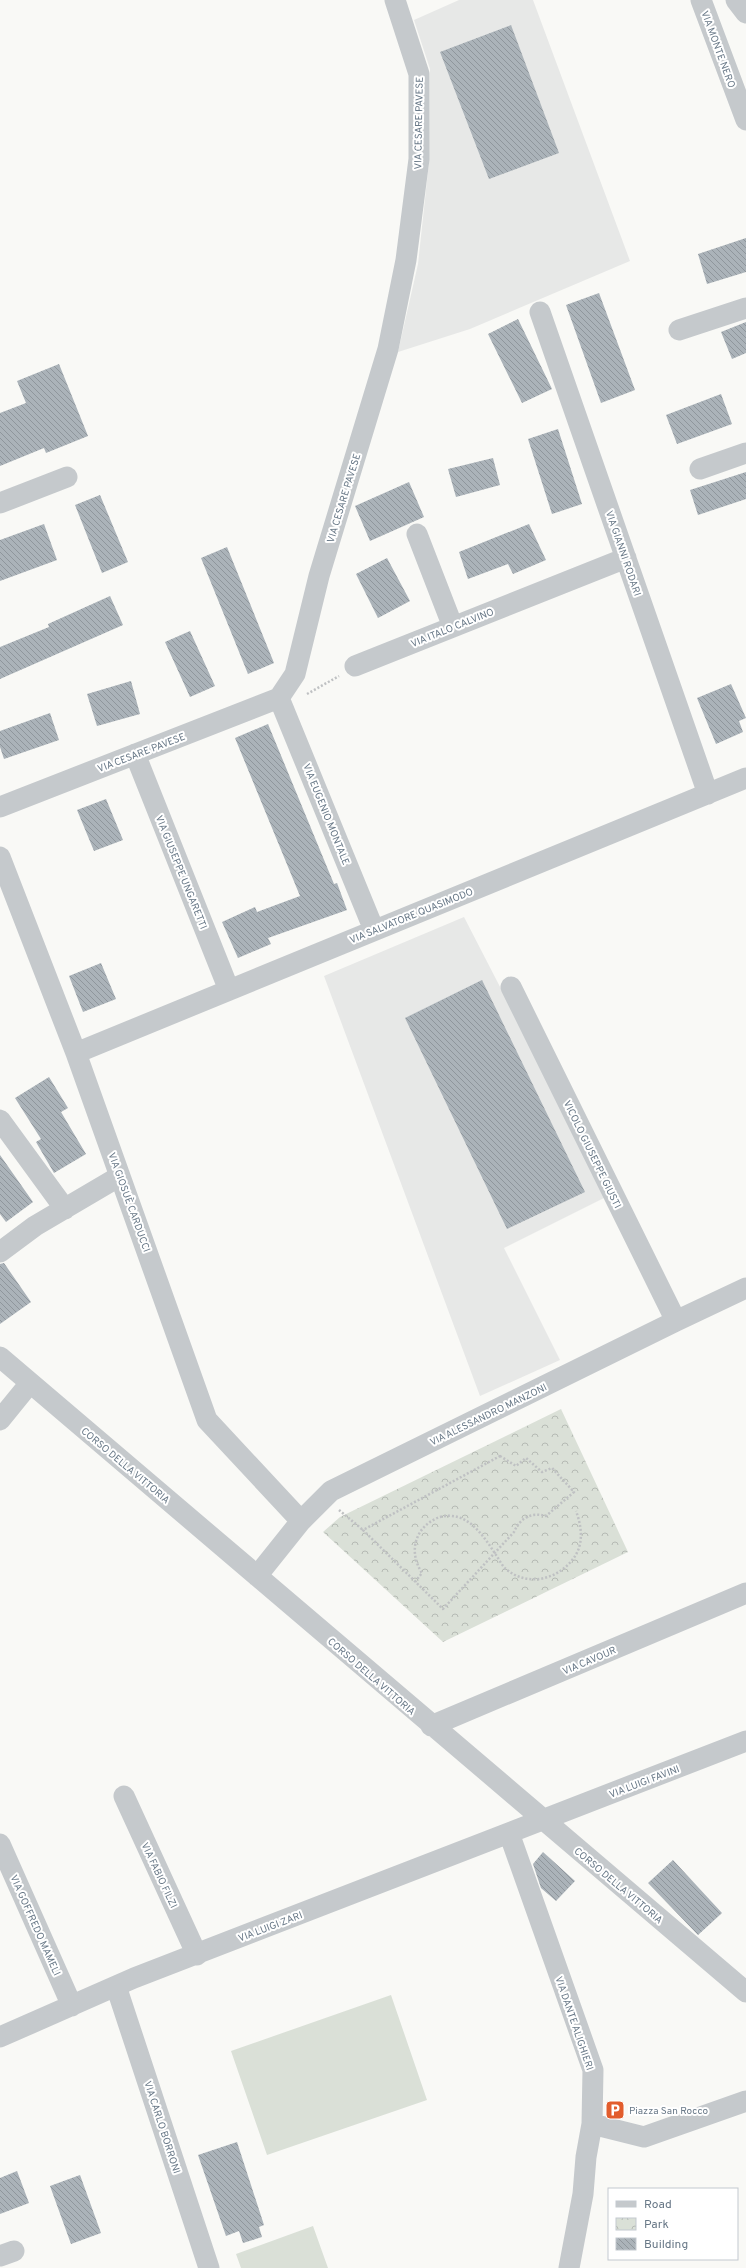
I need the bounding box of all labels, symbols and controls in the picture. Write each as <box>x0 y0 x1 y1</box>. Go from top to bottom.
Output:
street label: VIA MONTE NERO <box>698 9 738 90</box>
street label: VIA CESARE PAVESE <box>412 77 427 170</box>
street label: VIA CESARE PAVESE <box>325 452 364 545</box>
street label: VIA GIANNI RODARI <box>602 509 643 598</box>
street label: VIA ITALO CALVINO <box>409 606 496 651</box>
street label: VIA CESARE PAVESE <box>96 731 187 776</box>
street label: VIA EUGENIO MONTALE <box>299 762 352 867</box>
street label: VIA GIUSEPPE UNGARETTI <box>152 814 209 931</box>
street label: VIA SALVATORE QUASIMODO <box>348 886 475 947</box>
street label: VICOLO GIUSEPPE GIUSTI <box>560 1099 623 1211</box>
street label: VIA GIOSUÈ CARDUCCI <box>105 1151 153 1254</box>
street label: VIA ALESSANDRO MANZONI <box>428 1381 549 1449</box>
street label: CORSO DELLA VITTORIA <box>78 1425 172 1507</box>
street label: CORSO DELLA VITTORIA <box>324 1635 418 1719</box>
street label: VIA CAVOUR <box>561 1644 618 1679</box>
street label: VIA LUIGI FAVINI <box>607 1763 682 1802</box>
street label: VIA FABIO FILZI <box>138 1841 180 1911</box>
street label: CORSO DELLA VITTORIA <box>571 1845 665 1927</box>
street label: VIA GOFFREDO MAMELI <box>7 1873 63 1978</box>
street label: VIA LUIGI ZARI <box>237 1909 304 1946</box>
street label: VIA DANTE ALIGHIERI <box>551 1975 596 2072</box>
street label: VIA CARLO BORRONI <box>140 2079 183 2176</box>
parking icon: Piazza San Rocco <box>604 2099 626 2121</box>
place label: Piazza San Rocco <box>629 2105 708 2118</box>
legend <box>608 2188 738 2260</box>
text: Road <box>644 2197 672 2213</box>
text: Park <box>644 2217 669 2233</box>
text: Building <box>644 2237 688 2253</box>

